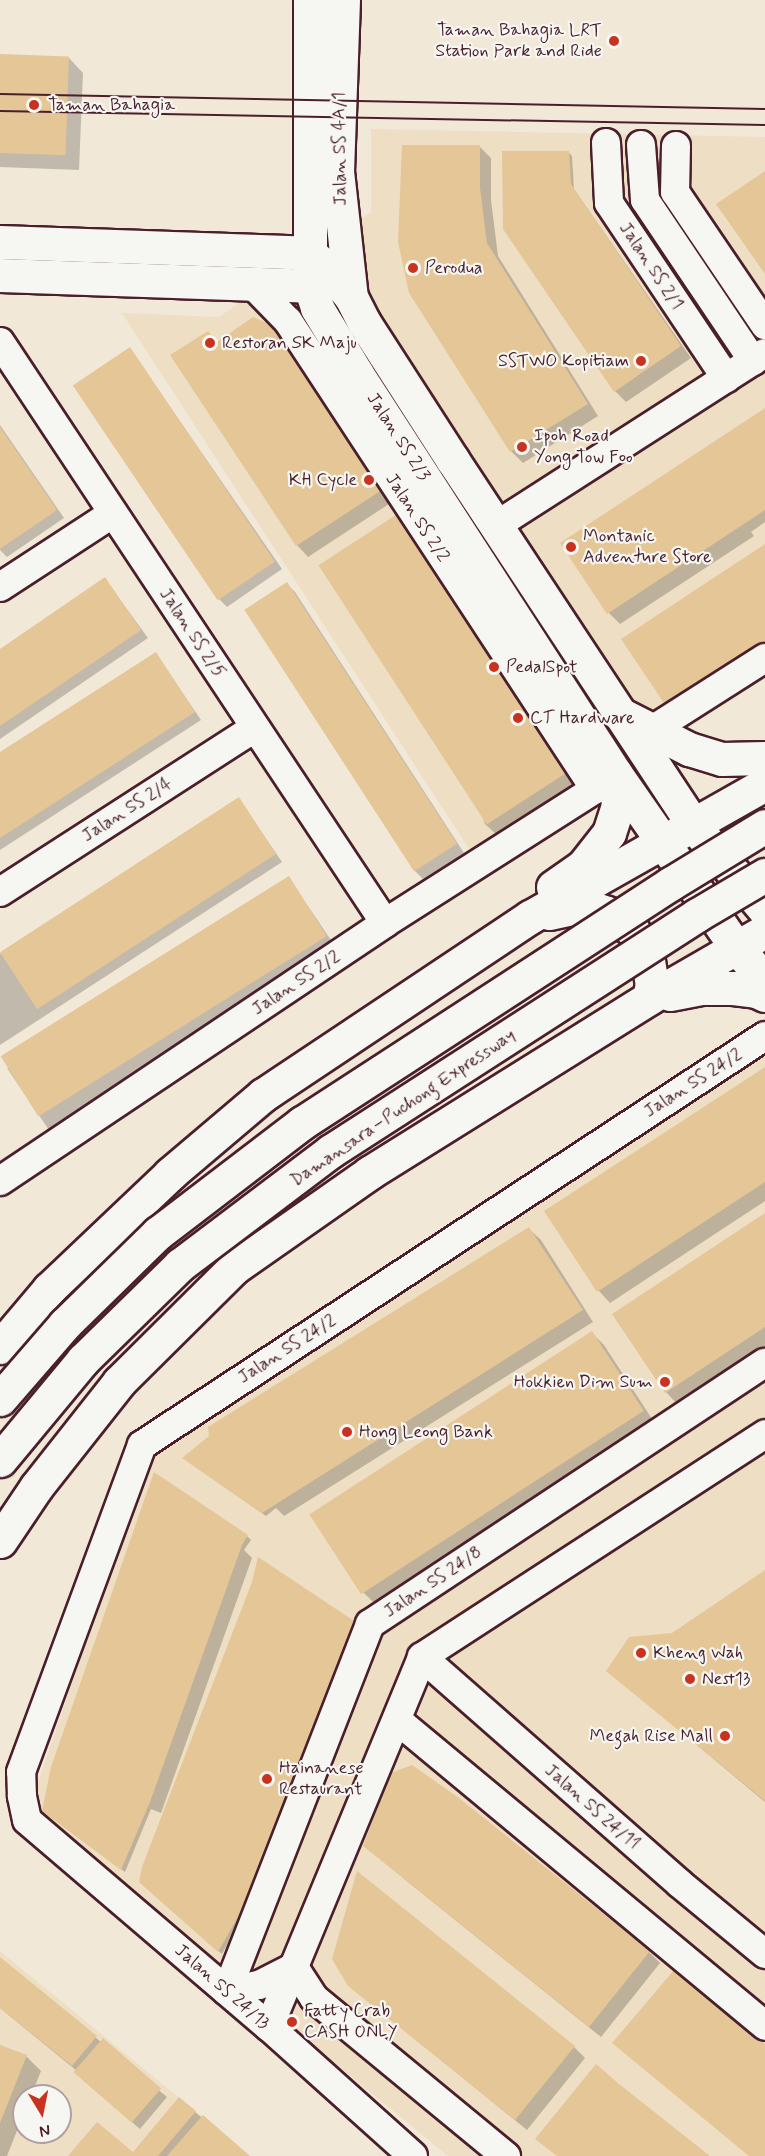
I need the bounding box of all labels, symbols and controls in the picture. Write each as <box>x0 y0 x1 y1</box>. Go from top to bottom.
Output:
place label: Taman Bahagia LRT Station Park and Ride <box>439 20 602 63</box>
marker: Taman Bahagia LRT Station Park and Ride <box>607 34 621 48</box>
street label: Jalan SS 4A/1 <box>328 92 352 206</box>
place label: Taman Bahagia <box>48 94 172 116</box>
marker: Taman Bahagia <box>25 96 43 114</box>
street label: Jalan SS 2/1 <box>614 218 688 314</box>
place label: Perodua <box>425 257 483 279</box>
marker: Perodua <box>406 261 420 275</box>
place label: Restoran SK Maju <box>222 332 357 354</box>
marker: Restoran SK Maju <box>203 336 217 350</box>
place label: SSTWO Kopitiam <box>496 350 629 372</box>
marker: SSTWO Kopitiam <box>634 354 648 368</box>
street label: Jalan SS 2/3 <box>362 389 434 485</box>
place label: Ipoh Road Yong Tow Foo <box>534 426 633 468</box>
marker: Ipoh Road Yong Tow Foo <box>515 440 529 454</box>
place label: KH Cycle <box>287 469 357 491</box>
street label: Jalan SS 2/2 <box>380 470 454 566</box>
marker: KH Cycle <box>362 473 376 487</box>
place label: Montanic Adventure Store <box>583 526 713 568</box>
marker: Montanic Adventure Store <box>564 540 578 554</box>
street label: Jalan SS 2/5 <box>154 584 230 682</box>
place label: PedalSpot <box>506 656 578 678</box>
marker: PedalSpot <box>487 660 501 674</box>
place label: CT Hardware <box>530 707 633 729</box>
marker: CT Hardware <box>511 711 525 725</box>
street label: Jalan SS 2/4 <box>78 773 176 847</box>
street label: Jalan SS 2/2 <box>248 946 344 1020</box>
street label: Damansara–Puchong Expressway <box>284 1023 522 1193</box>
street label: Jalan SS 24/2 <box>640 1043 746 1123</box>
street label: Jalan SS 24/2 <box>234 1309 340 1389</box>
place label: Hokkien Dim Sum <box>514 1371 653 1393</box>
marker: Hokkien Dim Sum <box>658 1375 672 1389</box>
place label: Hong Leong Bank <box>359 1421 493 1443</box>
marker: Hong Leong Bank <box>340 1425 354 1439</box>
street label: Jalan SS 24/8 <box>380 1541 486 1623</box>
place label: Kheng Wah <box>653 1642 746 1664</box>
marker: Kheng Wah <box>634 1646 648 1660</box>
place label: Nest13 <box>702 1668 750 1690</box>
marker: Nest13 <box>683 1672 697 1686</box>
place label: Megah Rise Mall <box>590 1725 713 1747</box>
marker: Megah Rise Mall <box>718 1729 732 1743</box>
place label: Hainanese Restaurant <box>279 1758 364 1800</box>
street label: Jalan SS 24/11 <box>540 1760 644 1854</box>
marker: Hainanese Restaurant <box>260 1772 274 1786</box>
street label: Jalan SS 24/13 <box>170 1940 274 2034</box>
place label: Fatty Crab CASH ONLY <box>304 2001 398 2044</box>
marker: Fatty Crab CASH ONLY <box>285 2015 299 2029</box>
north arrow <box>12 2084 72 2144</box>
text: N <box>38 2119 52 2142</box>

